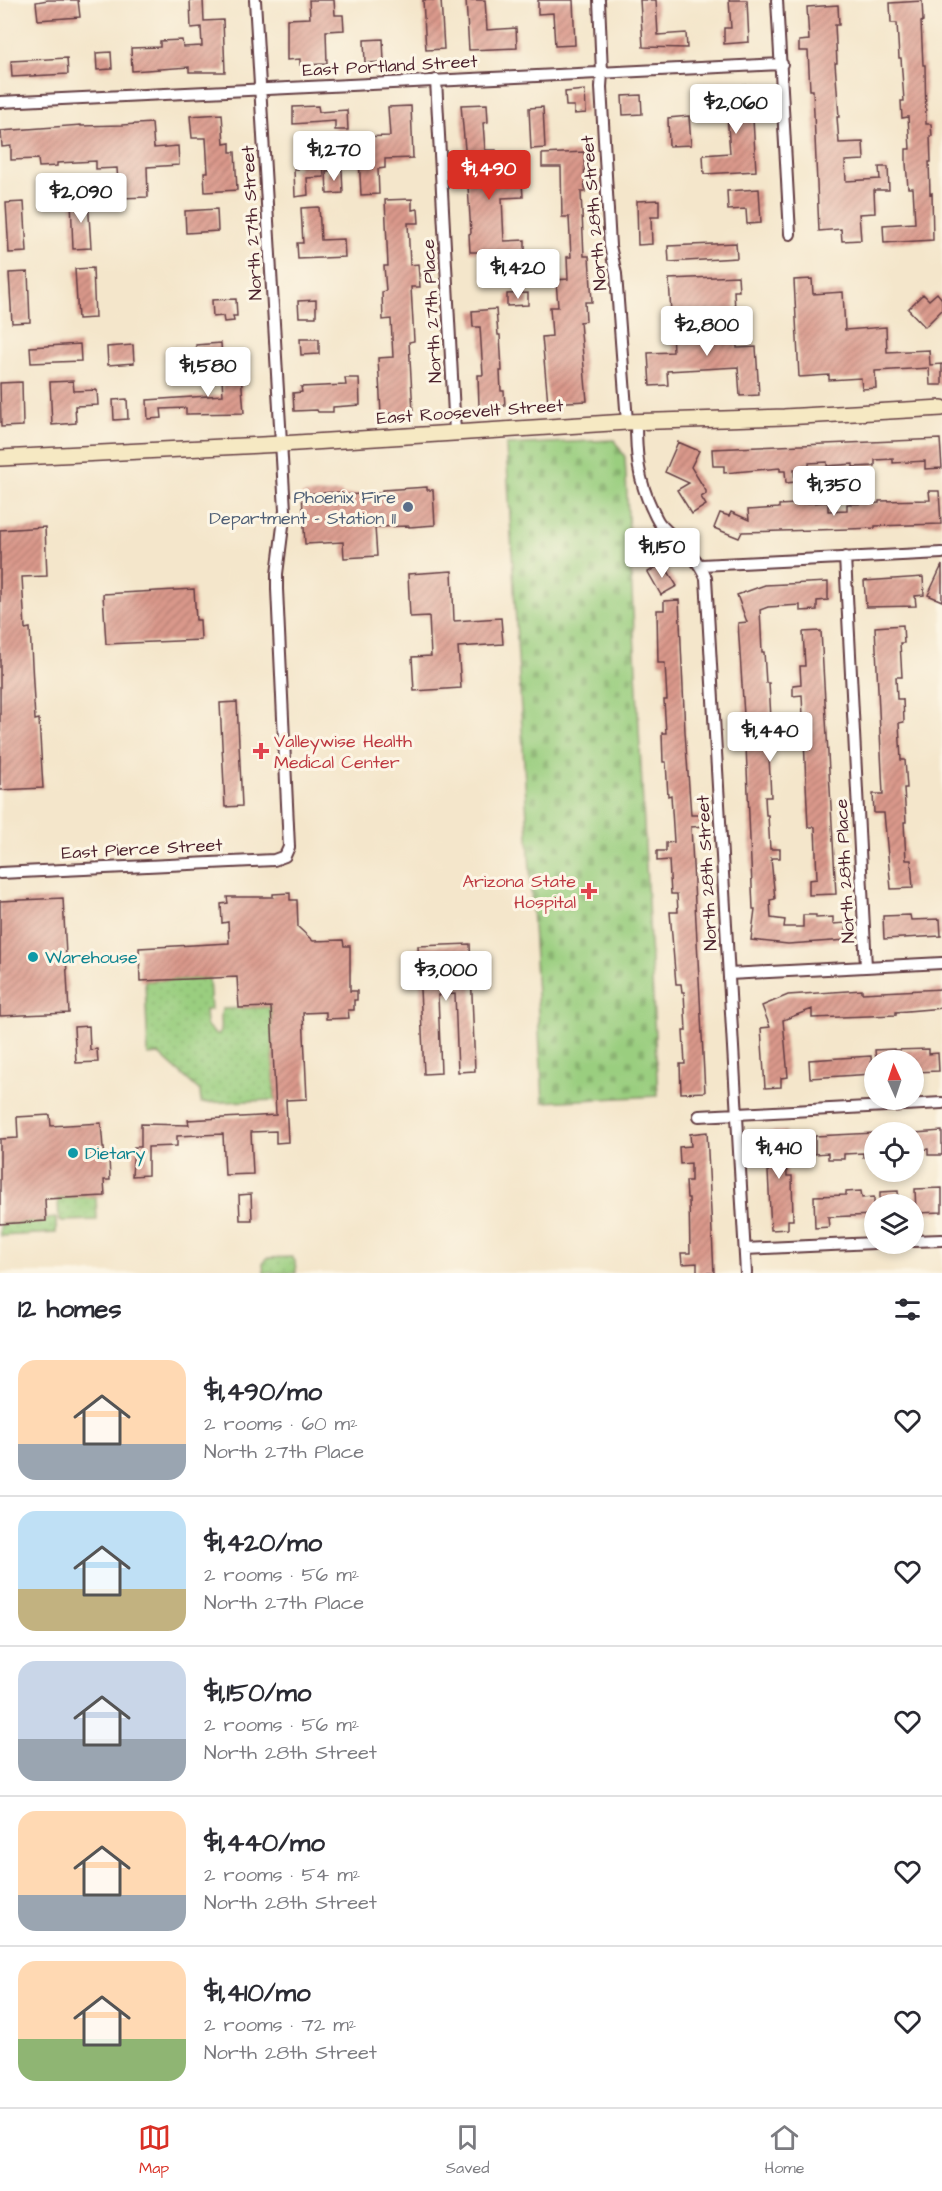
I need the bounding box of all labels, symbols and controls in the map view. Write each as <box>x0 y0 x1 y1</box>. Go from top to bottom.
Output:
street label: East Portland Street <box>302 49 479 83</box>
pin: $2,060 <box>687 84 785 135</box>
text: $2,060 <box>704 89 768 117</box>
pin: $1,270 <box>285 131 383 182</box>
street label: North 28th Street <box>575 134 613 292</box>
text: $1,270 <box>307 136 361 164</box>
street label: North 27th Street <box>235 144 269 301</box>
pin: $1,490 <box>440 150 538 201</box>
text: $1,490 <box>462 155 516 183</box>
pin: $2,090 <box>32 173 130 224</box>
text: $2,090 <box>50 178 112 206</box>
street label: North 27th Place <box>416 238 448 384</box>
pin: $1,420 <box>469 249 567 300</box>
text: $1,420 <box>491 254 545 282</box>
pin: $2,800 <box>658 306 756 357</box>
text: $2,800 <box>675 311 739 339</box>
pin: $1,580 <box>159 347 257 398</box>
text: $1,580 <box>180 352 237 380</box>
street label: East Roosevelt Street <box>376 393 565 431</box>
pin: $1,350 <box>785 466 883 517</box>
text: $1,350 <box>807 471 861 499</box>
place label: Phoenix Fire Department - Station 11 <box>209 485 396 531</box>
marker: Phoenix Fire Department - Station 11 <box>401 500 415 514</box>
pin: $1,150 <box>613 528 711 579</box>
text: $1,150 <box>639 533 685 561</box>
pin: $1,440 <box>721 712 819 763</box>
text: $1,440 <box>741 717 799 745</box>
place label: Valleywise Health Medical Center <box>274 729 412 775</box>
marker: Valleywise Health Medical Center <box>252 742 270 760</box>
street label: North 28th Street <box>690 794 724 951</box>
street label: North 28th Place <box>829 798 861 944</box>
street label: East Pierce Street <box>61 832 224 866</box>
place label: Arizona State Hospital <box>462 869 576 915</box>
marker: Arizona State Hospital <box>580 882 598 900</box>
place label: Warehouse <box>45 945 138 970</box>
marker: Warehouse <box>26 950 40 964</box>
pin: $3,000 <box>397 951 495 1002</box>
text: $3,000 <box>415 956 477 984</box>
north arrow <box>864 1050 924 1110</box>
map controls <box>864 1050 924 1254</box>
button: locate <box>864 1122 924 1182</box>
pin: $1,410 <box>730 1129 828 1180</box>
text: $1,410 <box>756 1134 802 1162</box>
place label: Dietary <box>85 1141 146 1167</box>
marker: Dietary <box>66 1146 80 1160</box>
button: layers <box>864 1194 924 1254</box>
text: 12 homes <box>18 1291 121 1327</box>
icon: filters <box>891 1293 924 1326</box>
text: $1,490/mo <box>204 1374 322 1410</box>
icon: home <box>66 1384 138 1456</box>
icon: heart <box>891 1404 924 1437</box>
text: 2 rooms · 60 m² <box>204 1410 358 1438</box>
text: North 27th Place <box>204 1438 364 1466</box>
text: $1,420/mo <box>204 1525 322 1561</box>
icon: home <box>66 1535 138 1607</box>
icon: heart <box>891 1555 924 1588</box>
text: 2 rooms · 56 m² <box>204 1561 359 1589</box>
text: North 27th Place <box>204 1589 364 1617</box>
text: $1,150/mo <box>204 1675 311 1711</box>
icon: home <box>66 1685 138 1757</box>
icon: heart <box>891 1705 924 1738</box>
text: 2 rooms · 56 m² <box>204 1711 359 1739</box>
text: North 28th Street <box>204 1739 377 1767</box>
text: $1,440/mo <box>204 1825 325 1861</box>
icon: home <box>66 1835 138 1907</box>
icon: heart <box>891 1855 924 1888</box>
text: 2 rooms · 54 m² <box>204 1861 360 1889</box>
text: North 28th Street <box>204 1889 377 1917</box>
text: $1,410/mo <box>204 1975 311 2011</box>
icon: home <box>66 1985 138 2057</box>
icon: heart <box>891 2005 924 2038</box>
text: 2 rooms · 72 m² <box>204 2011 356 2039</box>
text: North 28th Street <box>204 2039 377 2067</box>
tab: Map <box>138 2121 171 2179</box>
tab: Saved <box>446 2121 489 2179</box>
tab: Home <box>765 2121 804 2179</box>

